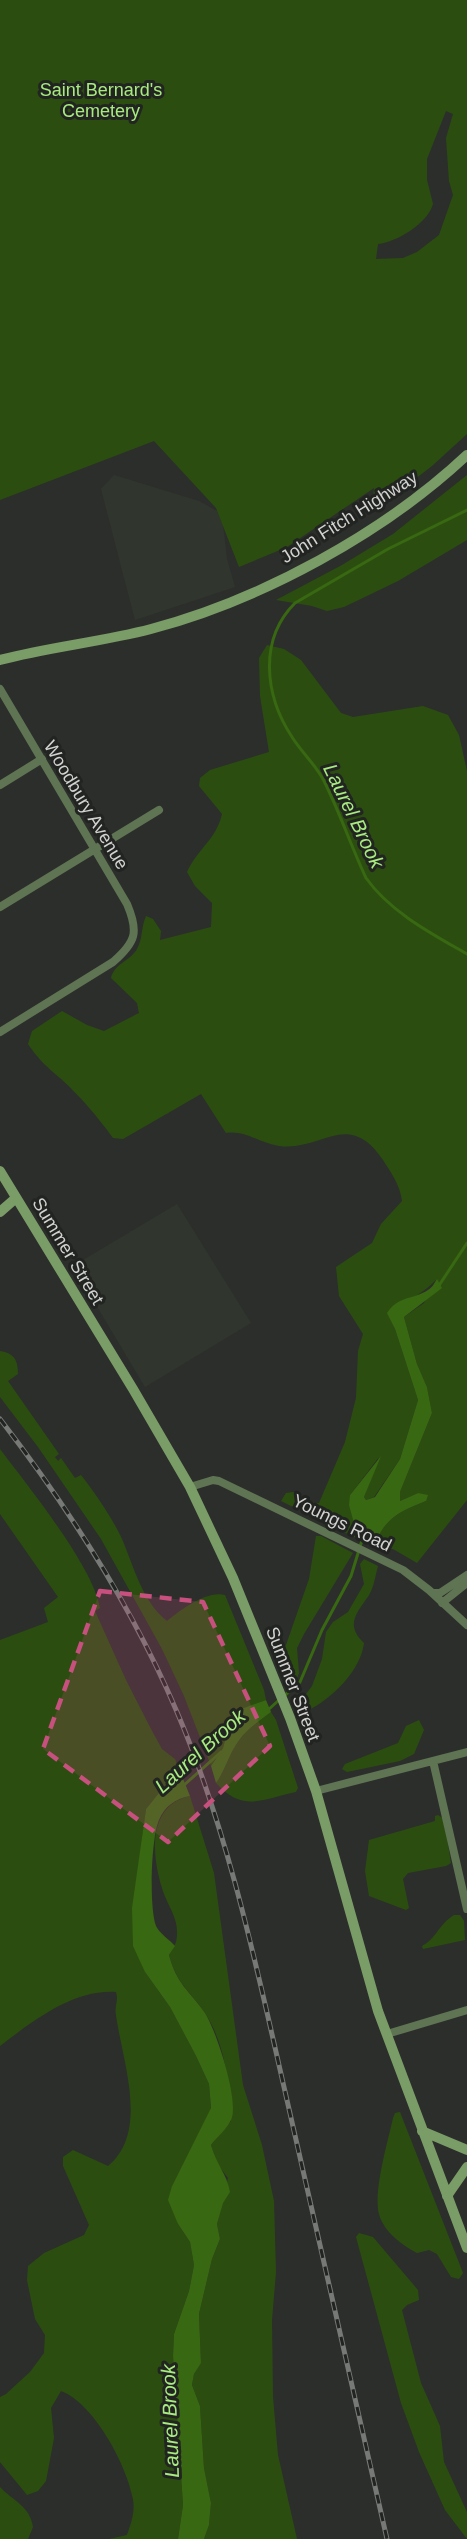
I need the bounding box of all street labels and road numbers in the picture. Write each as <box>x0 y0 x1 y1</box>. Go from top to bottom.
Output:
street label: John Fitch Highway <box>277 467 421 567</box>
street label: Woodbury Avenue <box>40 737 132 873</box>
street label: Summer Street <box>28 1194 108 1308</box>
street label: Youngs Road <box>289 1490 395 1556</box>
street label: Summer Street <box>262 1624 324 1744</box>

